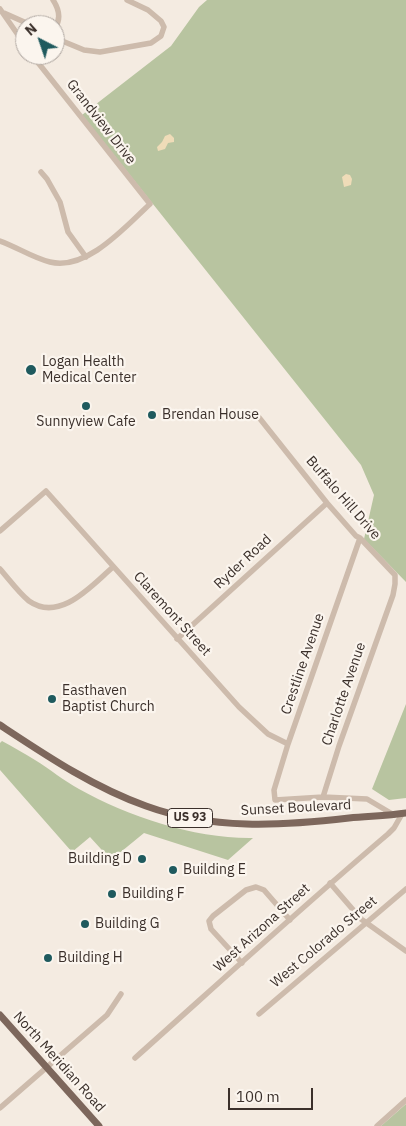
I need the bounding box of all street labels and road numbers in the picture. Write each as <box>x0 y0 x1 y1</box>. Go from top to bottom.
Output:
street label: Grandview Drive <box>63 76 139 168</box>
street label: Buffalo Hill Drive <box>302 453 384 543</box>
street label: Ryder Road <box>211 531 275 593</box>
street label: Claremont Street <box>130 568 214 660</box>
street label: Crestline Avenue <box>278 611 328 717</box>
street label: Charlotte Avenue <box>318 640 370 748</box>
street label: Sunset Boulevard <box>240 797 352 819</box>
road number: US 93 <box>168 808 212 828</box>
street label: West Arizona Street <box>210 880 314 976</box>
street label: West Colorado Street <box>268 893 380 991</box>
street label: North Meridian Road <box>9 1008 109 1116</box>

